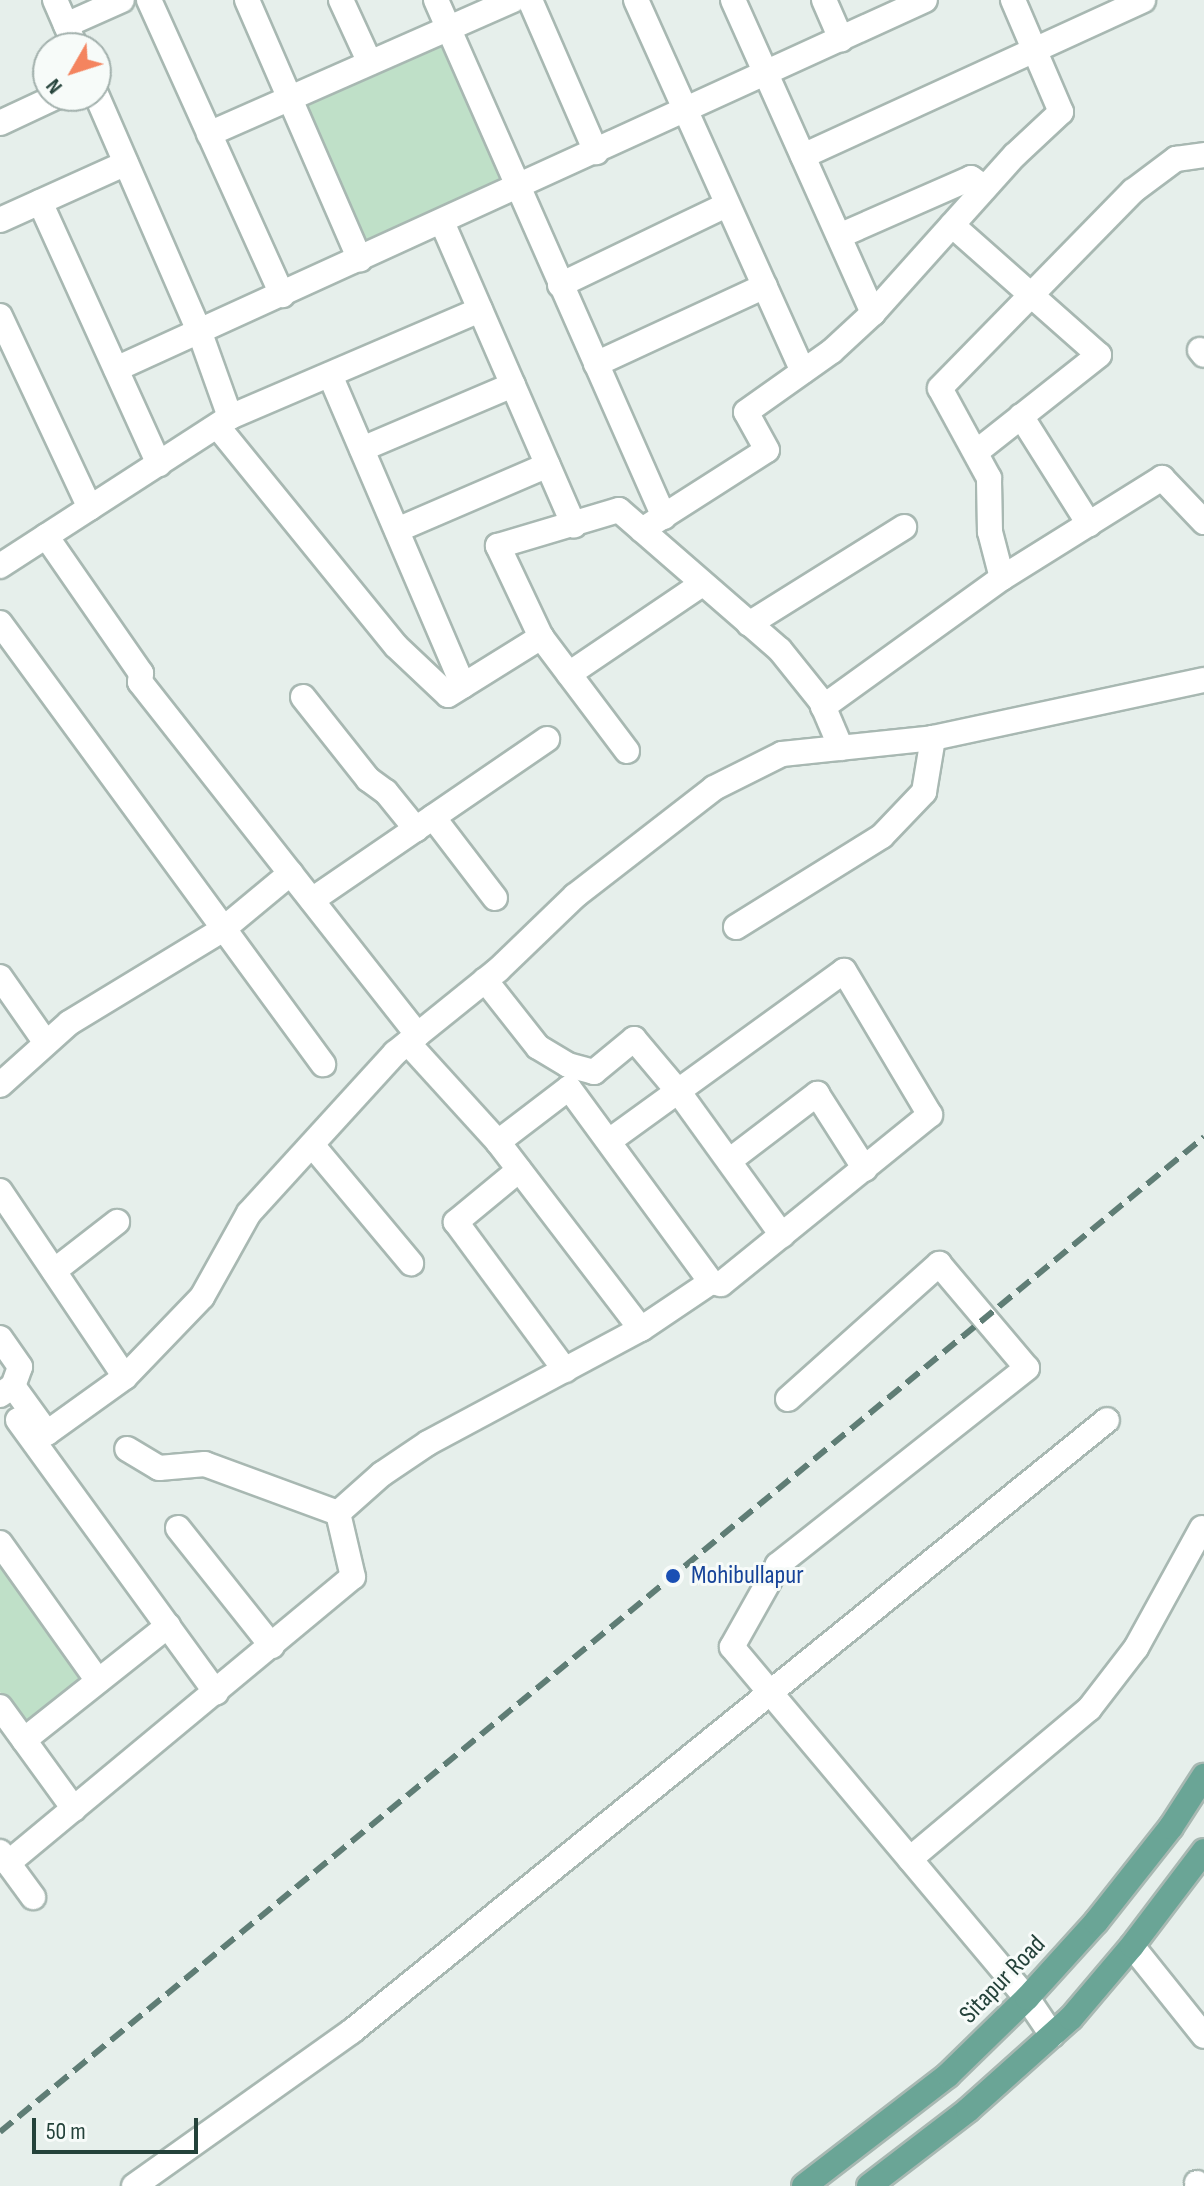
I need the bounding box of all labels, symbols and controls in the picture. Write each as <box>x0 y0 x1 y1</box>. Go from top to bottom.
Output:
north arrow <box>32 32 112 112</box>
text: N <box>40 73 69 99</box>
place label: Mohibullapur <box>691 1560 804 1592</box>
marker: Mohibullapur <box>662 1565 684 1587</box>
street label: Sitapur Road <box>953 1929 1053 2031</box>
scale bar <box>36 2102 202 2152</box>
text: 50 m <box>46 2117 86 2146</box>

